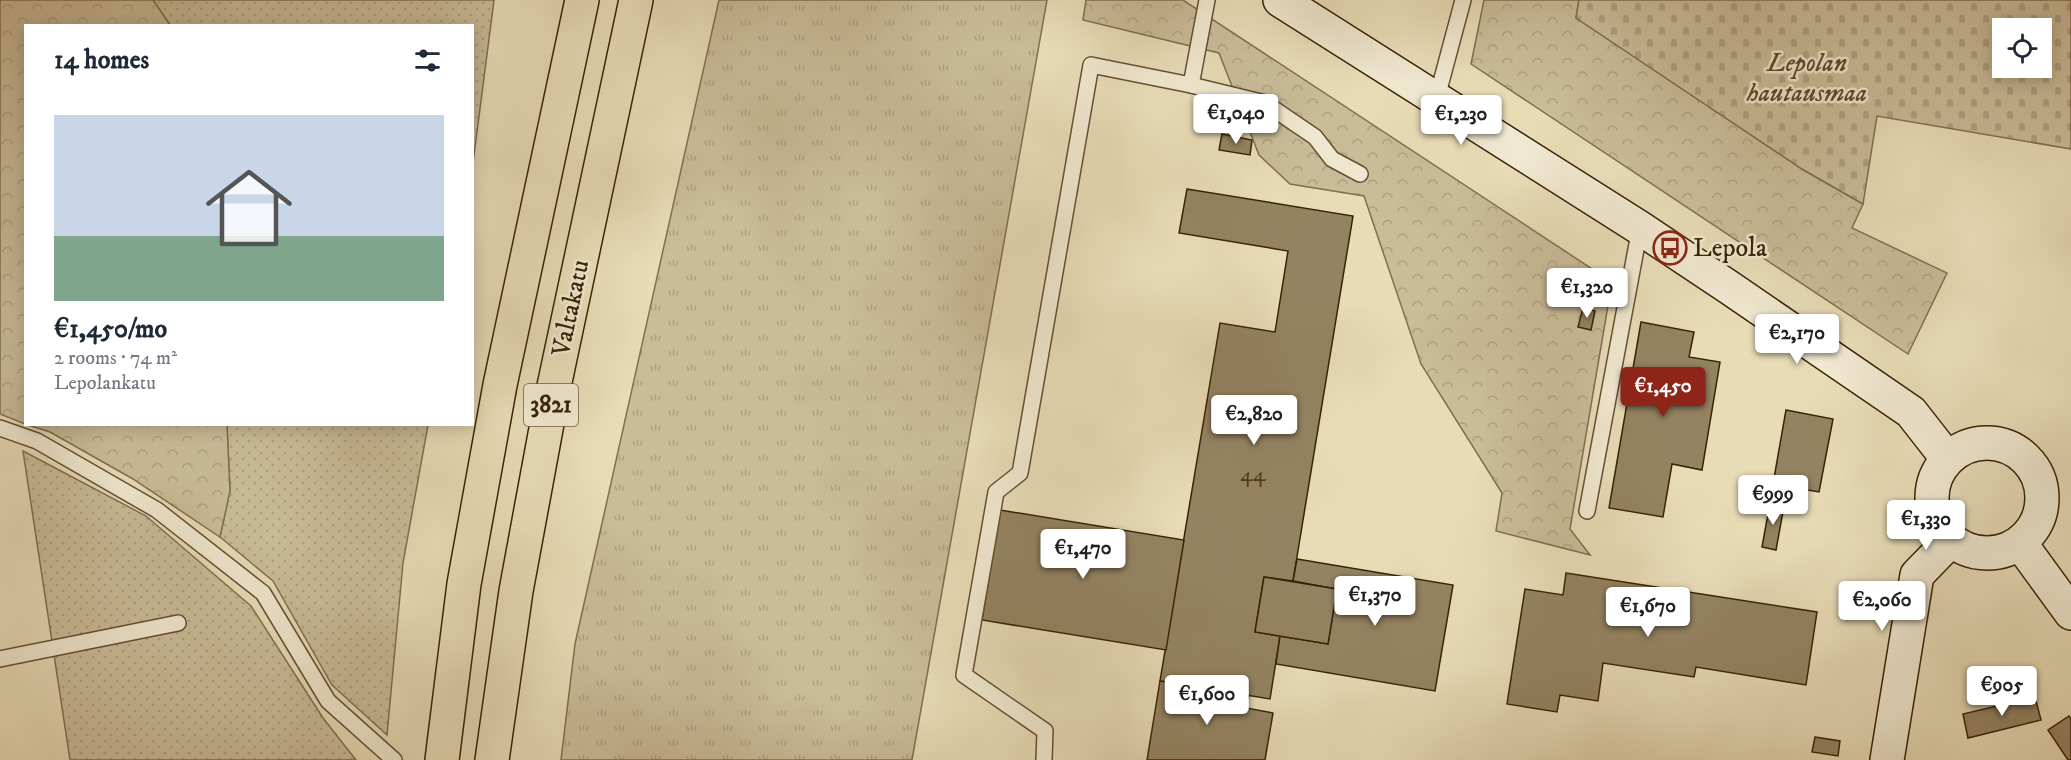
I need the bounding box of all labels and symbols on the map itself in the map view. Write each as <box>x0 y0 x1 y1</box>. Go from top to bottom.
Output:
park label: Lepolan hautausmaa <box>1746 47 1867 110</box>
pin: €1,040 <box>1187 94 1285 145</box>
pin: €1,230 <box>1412 95 1510 146</box>
bus stop icon: Lepola <box>1652 230 1688 266</box>
place label: Lepola <box>1693 232 1767 265</box>
street label: Valtakatu <box>544 257 597 360</box>
pin: €1,320 <box>1538 268 1636 319</box>
pin: €2,170 <box>1748 314 1846 365</box>
pin: €1,450 <box>1614 367 1712 418</box>
road number: 3821 <box>524 384 578 426</box>
pin: €2,820 <box>1205 395 1303 446</box>
house number: 44 <box>1240 461 1267 488</box>
pin: €999 <box>1737 475 1809 526</box>
pin: €1,330 <box>1877 500 1975 551</box>
pin: €1,470 <box>1034 529 1132 580</box>
pin: €1,370 <box>1326 576 1424 627</box>
pin: €2,060 <box>1833 581 1931 632</box>
pin: €1,670 <box>1599 587 1697 638</box>
pin: €905 <box>1966 666 2038 717</box>
pin: €1,600 <box>1158 675 1256 726</box>

